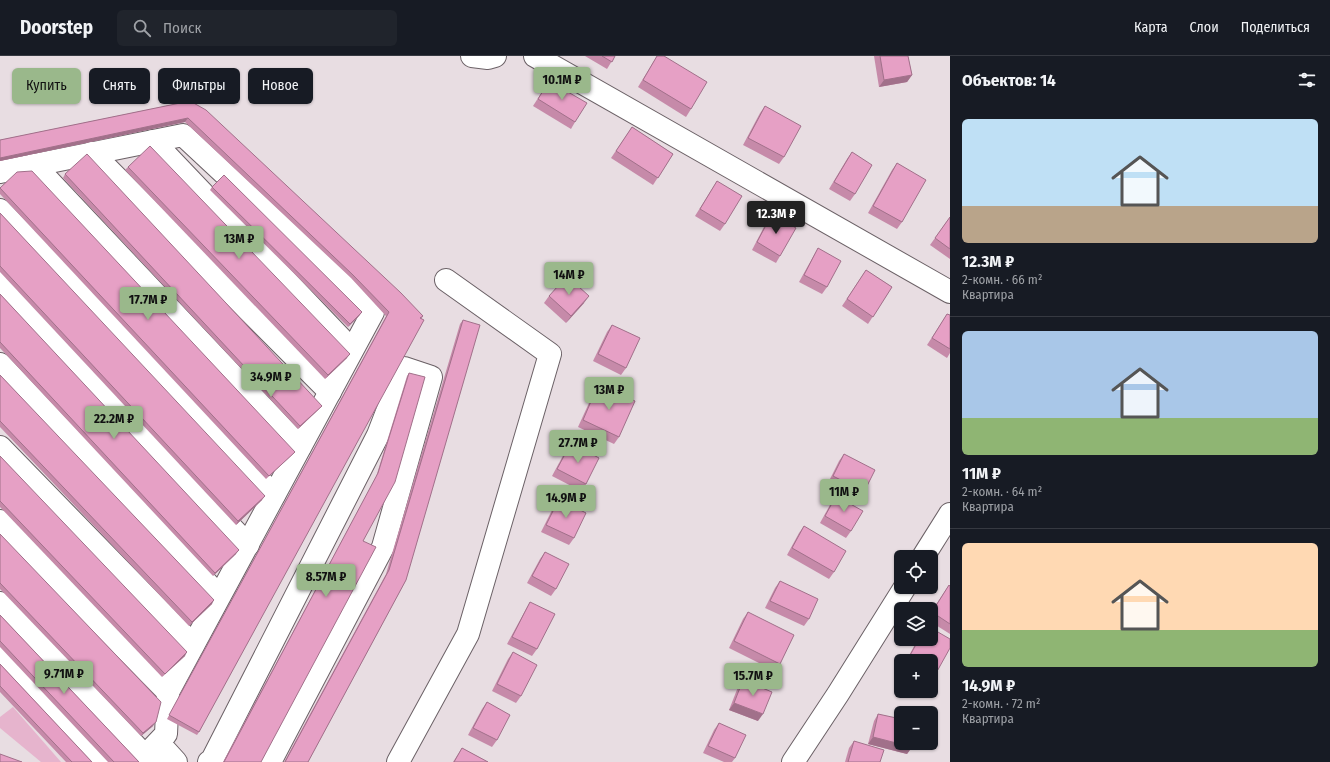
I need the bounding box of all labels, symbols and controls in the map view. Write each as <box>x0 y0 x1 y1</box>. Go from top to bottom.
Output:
search box <box>117 10 397 46</box>
text: Doorstep <box>20 16 93 39</box>
icon: search <box>131 17 153 39</box>
text: Поиск <box>163 19 201 37</box>
text: Карта <box>1134 19 1168 36</box>
text: Слои <box>1190 19 1219 36</box>
text: Поделиться <box>1241 19 1310 36</box>
pin: 10.1M ₽ <box>525 67 599 101</box>
chip: Купить <box>12 68 81 104</box>
chip: Снять <box>89 68 150 104</box>
chip: Фильтры <box>158 68 240 104</box>
chip: Новое <box>248 68 313 104</box>
icon: filters <box>1296 69 1318 91</box>
text: Объектов: 14 <box>962 70 1056 91</box>
text: 10.1M ₽ <box>543 72 581 87</box>
icon: home <box>1104 145 1176 217</box>
pin: 12.3M ₽ <box>739 201 813 235</box>
text: 12.3M ₽ <box>756 206 796 221</box>
pin: 13M ₽ <box>211 226 267 260</box>
text: 13M ₽ <box>224 231 254 246</box>
text: 12.3M ₽ <box>962 251 1014 272</box>
pin: 14M ₽ <box>541 262 597 296</box>
text: 14M ₽ <box>553 267 585 282</box>
text: 2-комн. · 66 m² <box>962 272 1042 287</box>
pin: 17.7M ₽ <box>111 287 185 321</box>
text: Квартира <box>962 287 1014 302</box>
text: 17.7M ₽ <box>129 292 167 307</box>
icon: home <box>1104 357 1176 429</box>
pin: 34.9M ₽ <box>234 364 308 398</box>
text: 34.9M ₽ <box>250 369 292 384</box>
pin: 13M ₽ <box>581 377 637 411</box>
text: 13M ₽ <box>594 382 624 397</box>
pin: 22.2M ₽ <box>77 406 151 440</box>
text: 22.2M ₽ <box>94 411 134 426</box>
pin: 27.7M ₽ <box>541 430 615 464</box>
text: 27.7M ₽ <box>558 435 598 450</box>
text: 11M ₽ <box>962 463 1001 484</box>
pin: 11M ₽ <box>816 479 872 513</box>
text: 11M ₽ <box>829 484 859 499</box>
text: 2-комн. · 64 m² <box>962 484 1042 499</box>
pin: 14.9M ₽ <box>529 485 603 519</box>
text: 14.9M ₽ <box>546 490 586 505</box>
text: Квартира <box>962 499 1014 514</box>
map controls <box>894 550 938 750</box>
button: locate <box>894 550 938 594</box>
pin: 8.57M ₽ <box>289 564 363 598</box>
text: 8.57M ₽ <box>306 569 346 584</box>
icon: home <box>1104 569 1176 641</box>
button: layers <box>894 602 938 646</box>
button: + <box>894 654 938 698</box>
pin: 9.71M ₽ <box>27 661 101 695</box>
pin: 15.7M ₽ <box>716 663 790 697</box>
text: 9.71M ₽ <box>44 666 84 681</box>
text: 15.7M ₽ <box>733 668 773 683</box>
text: 14.9M ₽ <box>962 675 1015 696</box>
text: 2-комн. · 72 m² <box>962 696 1040 711</box>
button: − <box>894 706 938 750</box>
text: Квартира <box>962 711 1014 726</box>

